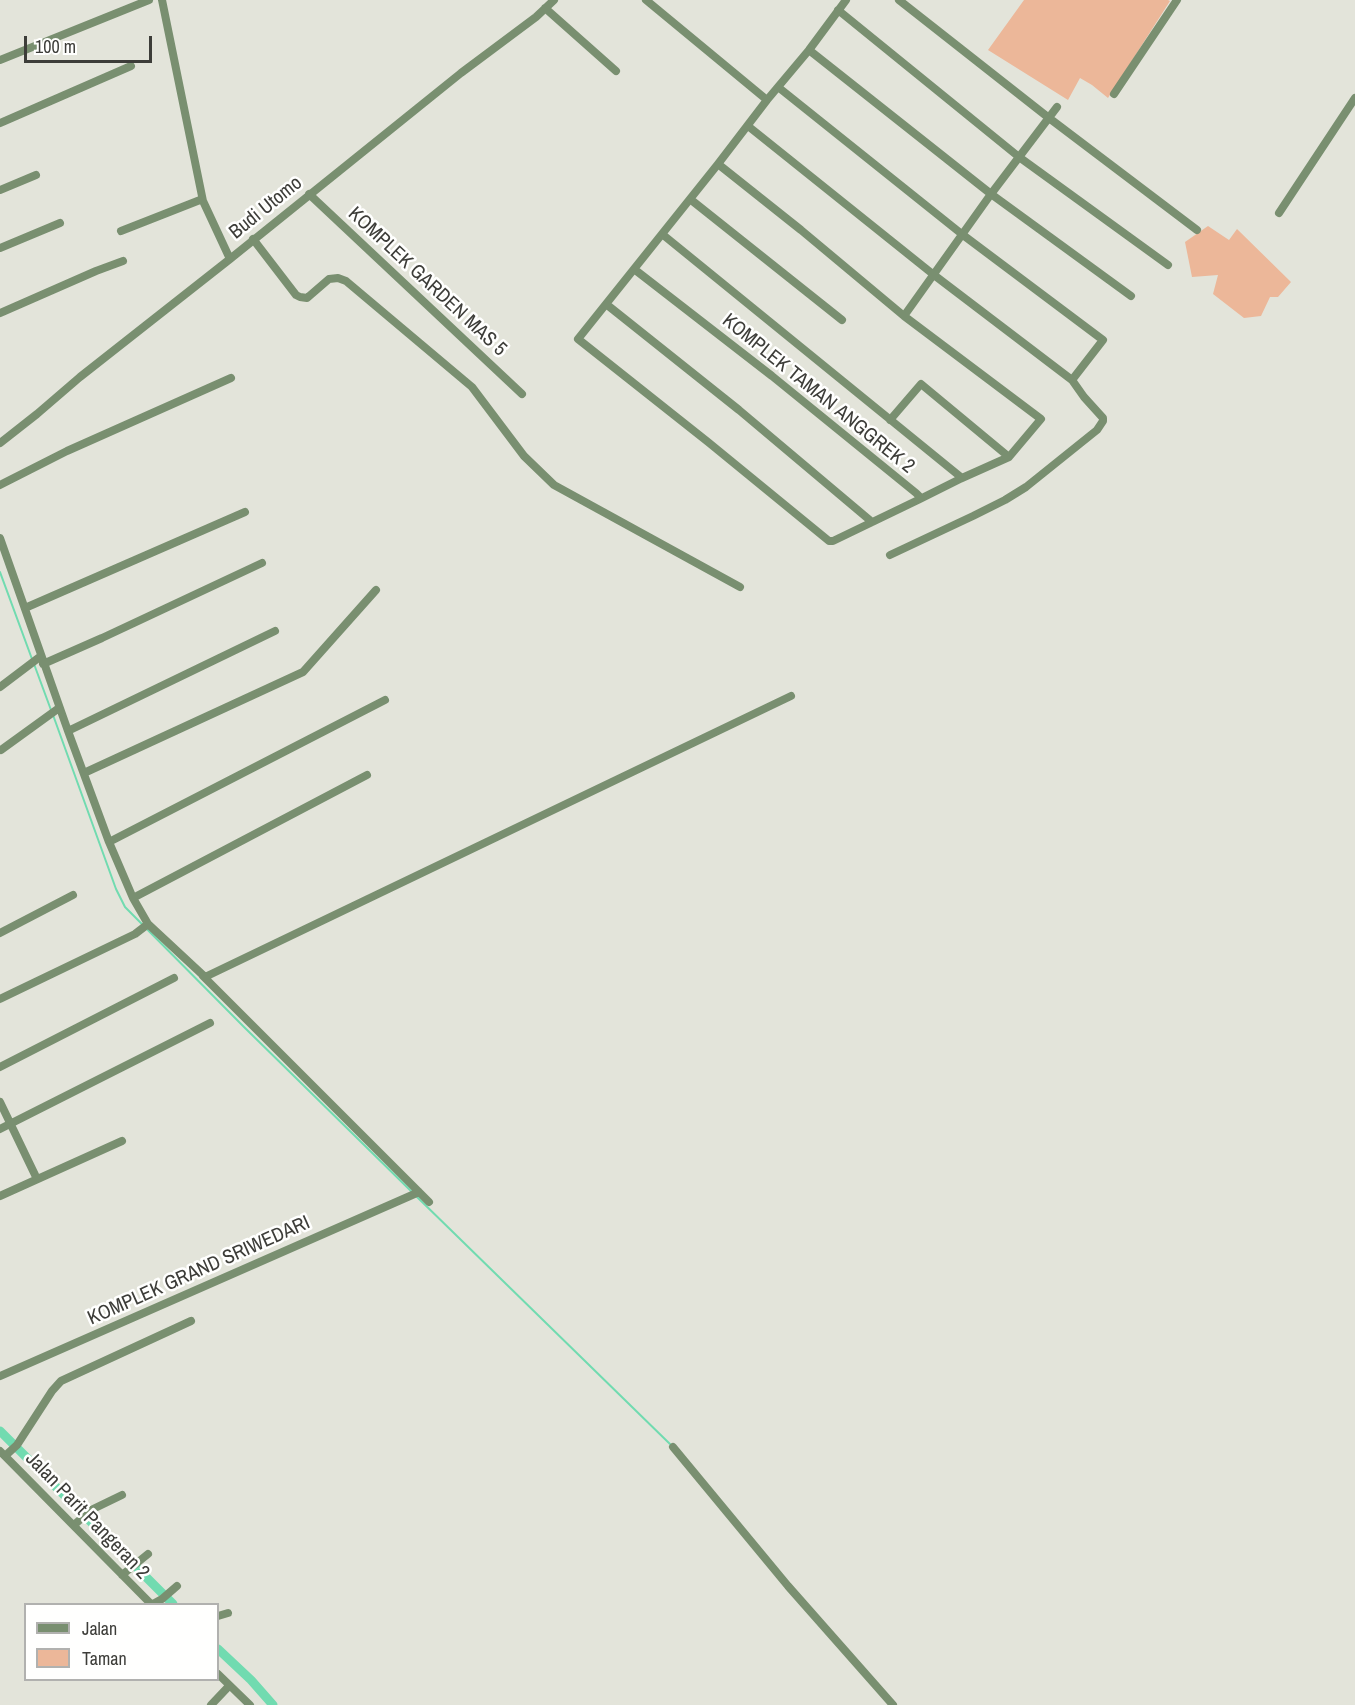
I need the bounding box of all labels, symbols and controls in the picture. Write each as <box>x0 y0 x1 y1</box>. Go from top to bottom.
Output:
scale bar <box>27 24 154 62</box>
text: 100 m <box>35 34 76 59</box>
street label: Budi Utomo <box>225 171 307 245</box>
street label: KOMPLEK GARDEN MAS 5 <box>343 202 511 362</box>
street label: KOMPLEK TAMAN ANGGREK 2 <box>717 309 919 479</box>
street label: KOMPLEK GRAND SRIWEDARI <box>84 1211 314 1331</box>
street label: Jalan Parit Pangeran 2 <box>20 1447 154 1585</box>
legend <box>24 1603 219 1681</box>
text: Jalan <box>82 1616 117 1641</box>
text: Taman <box>82 1646 127 1671</box>

